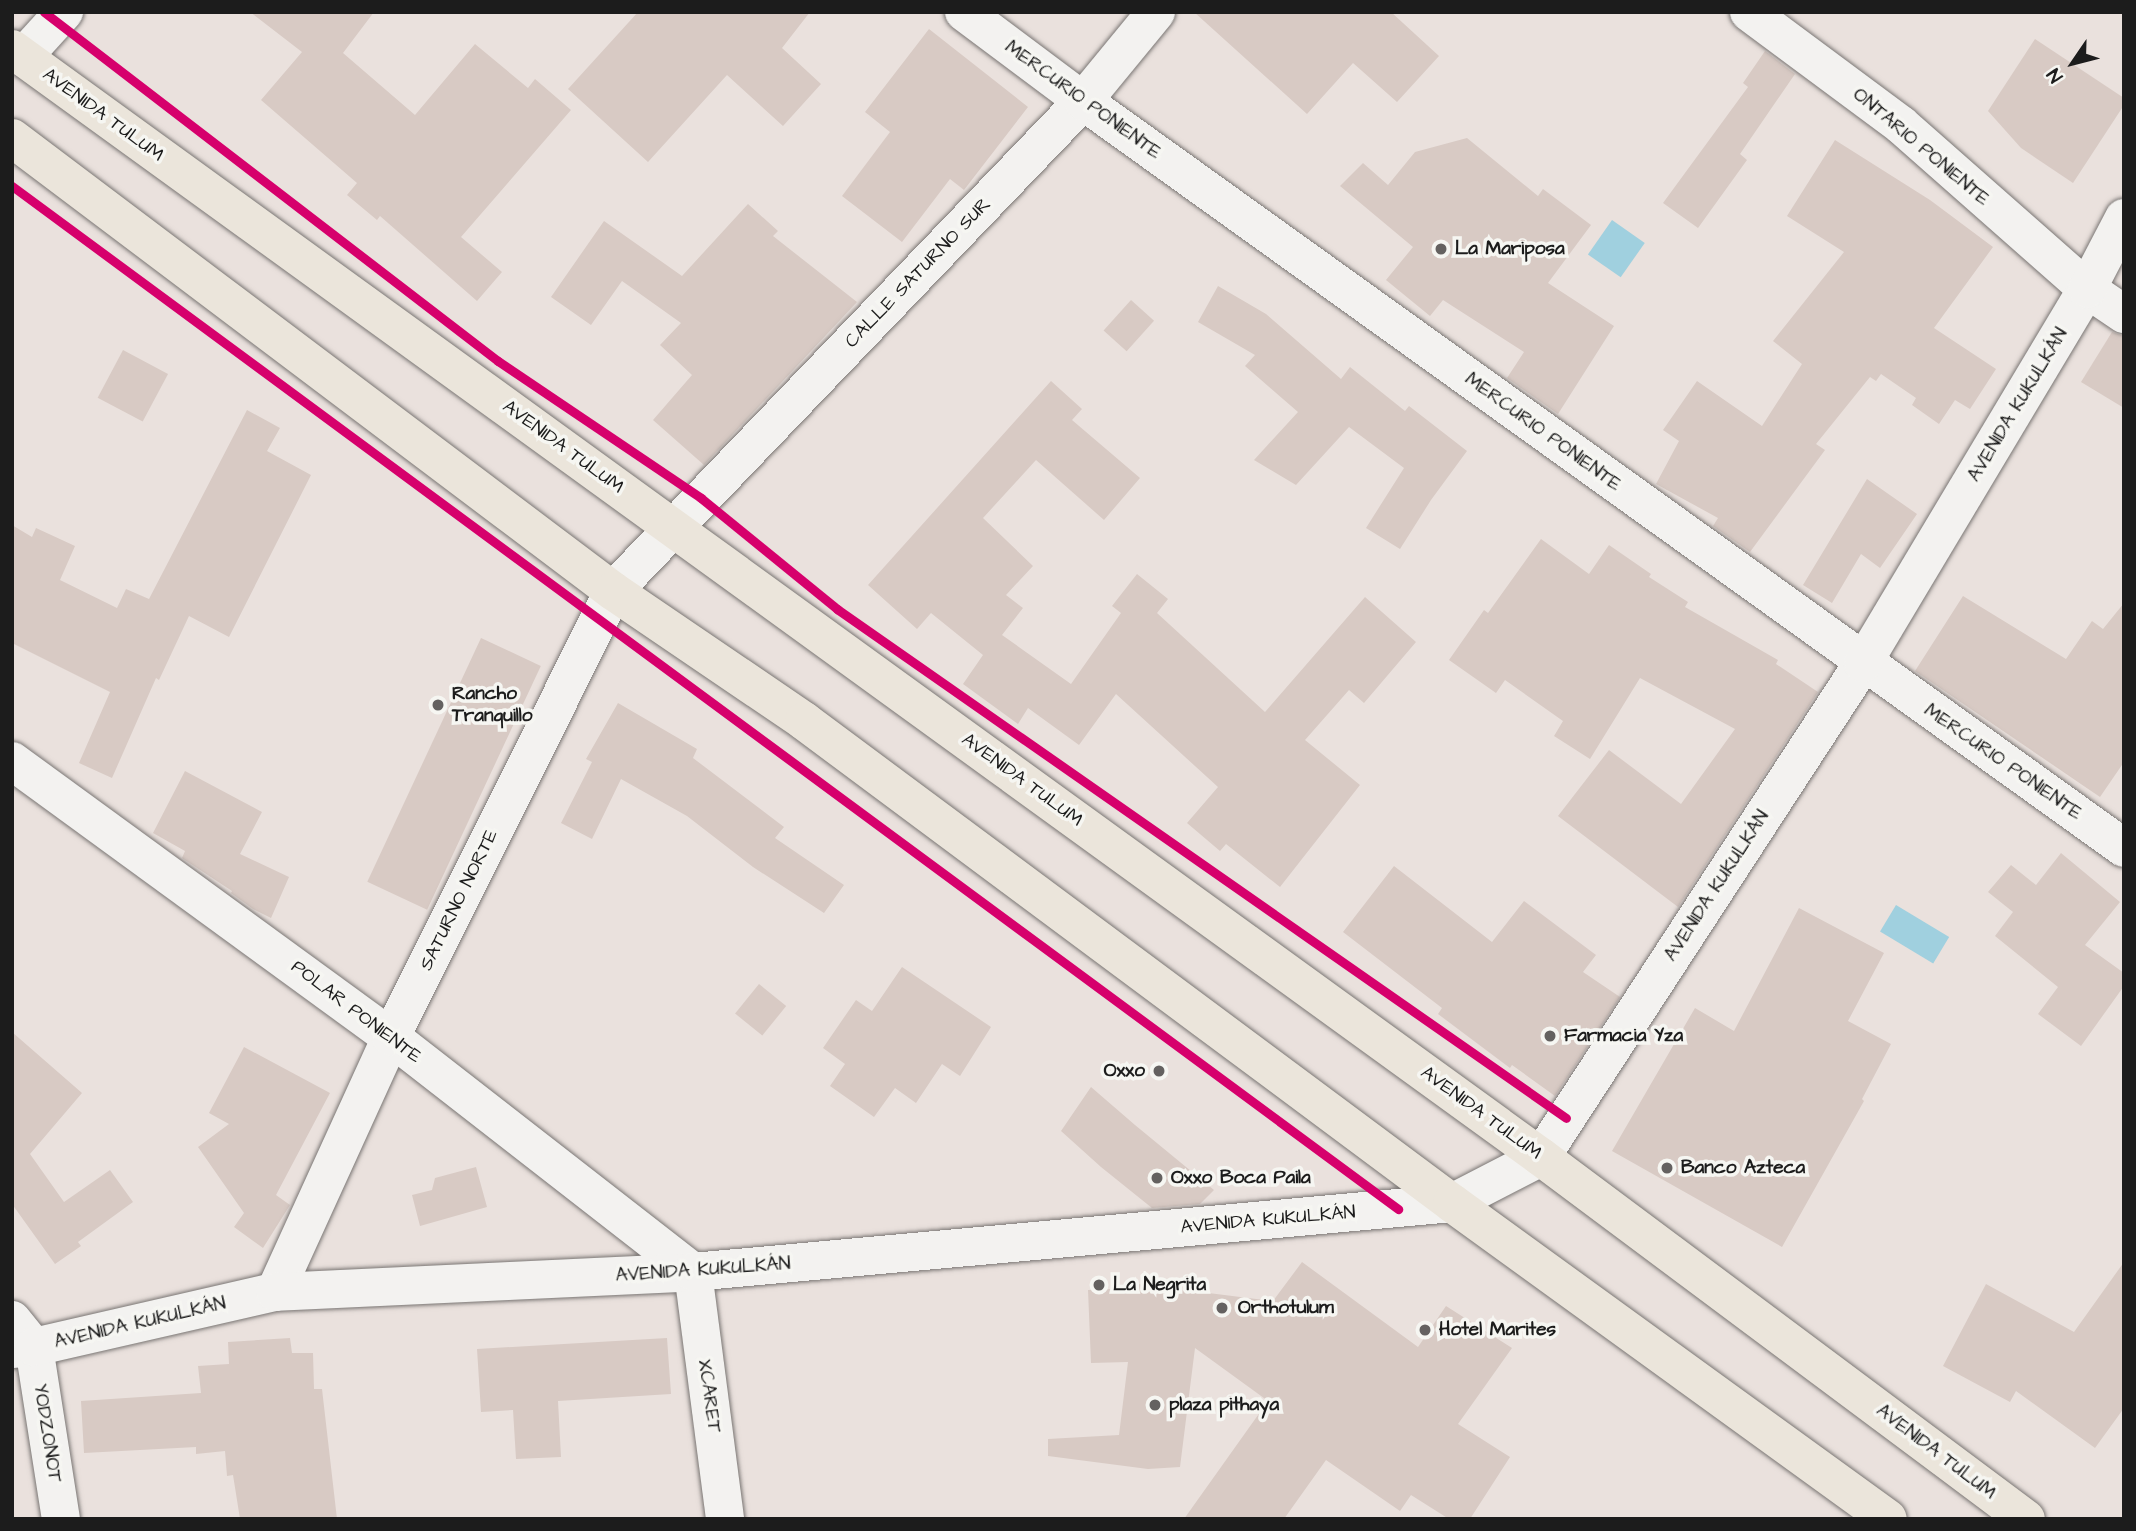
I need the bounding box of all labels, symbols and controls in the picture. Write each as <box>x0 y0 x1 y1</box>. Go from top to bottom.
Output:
north arrow <box>2038 28 2108 98</box>
street label: MERCURIO PONIENTE <box>1001 36 1165 164</box>
street label: AVENIDA TULUM <box>38 63 168 167</box>
text: N <box>2041 63 2070 88</box>
street label: ONTARIO PONIENTE <box>1848 83 1994 211</box>
street label: CALLE SATURNO SUR <box>840 193 996 353</box>
place label: La Mariposa <box>1455 238 1565 260</box>
marker: La Mariposa <box>1433 241 1449 257</box>
street label: AVENIDA KUKULKÁN <box>1963 324 2073 486</box>
street label: MERCURIO PONIENTE <box>1461 368 1625 496</box>
street label: AVENIDA TULUM <box>498 395 628 499</box>
place label: Rancho Tranquillo <box>452 683 532 727</box>
marker: Rancho Tranquillo <box>430 697 446 713</box>
street label: MERCURIO PONIENTE <box>1920 699 2086 825</box>
street label: AVENIDA TULUM <box>957 728 1087 832</box>
street label: AVENIDA KUKULKÁN <box>1660 806 1774 966</box>
street label: SATURNO NORTE <box>415 826 503 974</box>
street label: POLAR PONIENTE <box>286 956 426 1068</box>
place label: Farmacia Yza <box>1564 1025 1683 1047</box>
marker: Farmacia Yza <box>1542 1028 1558 1044</box>
place label: Oxxo <box>1104 1060 1145 1082</box>
street label: AVENIDA TULUM <box>1416 1061 1546 1165</box>
marker: Oxxo <box>1151 1063 1167 1079</box>
place label: Banco Azteca <box>1681 1157 1805 1179</box>
marker: Banco Azteca <box>1659 1160 1675 1176</box>
place label: Oxxo Boca Paila <box>1171 1167 1311 1189</box>
marker: Oxxo Boca Paila <box>1149 1170 1165 1186</box>
street label: AVENIDA KUKULKÁN <box>1180 1201 1356 1239</box>
street label: AVENIDA KUKULKÁN <box>615 1253 791 1287</box>
place label: La Negrita <box>1113 1274 1206 1296</box>
marker: La Negrita <box>1091 1277 1107 1293</box>
street label: AVENIDA KUKULKÁN <box>52 1292 228 1354</box>
place label: Orthotulum <box>1238 1297 1334 1319</box>
marker: Orthotulum <box>1212 1298 1232 1318</box>
place label: Hotel Marites <box>1439 1319 1556 1341</box>
marker: Hotel Marites <box>1417 1322 1433 1338</box>
street label: XCARET <box>693 1358 725 1434</box>
street label: YODZONOT <box>28 1382 66 1484</box>
place label: plaza pithaya <box>1169 1394 1279 1416</box>
marker: plaza pithaya <box>1147 1397 1163 1413</box>
street label: AVENIDA TULUM <box>1872 1399 2000 1505</box>

